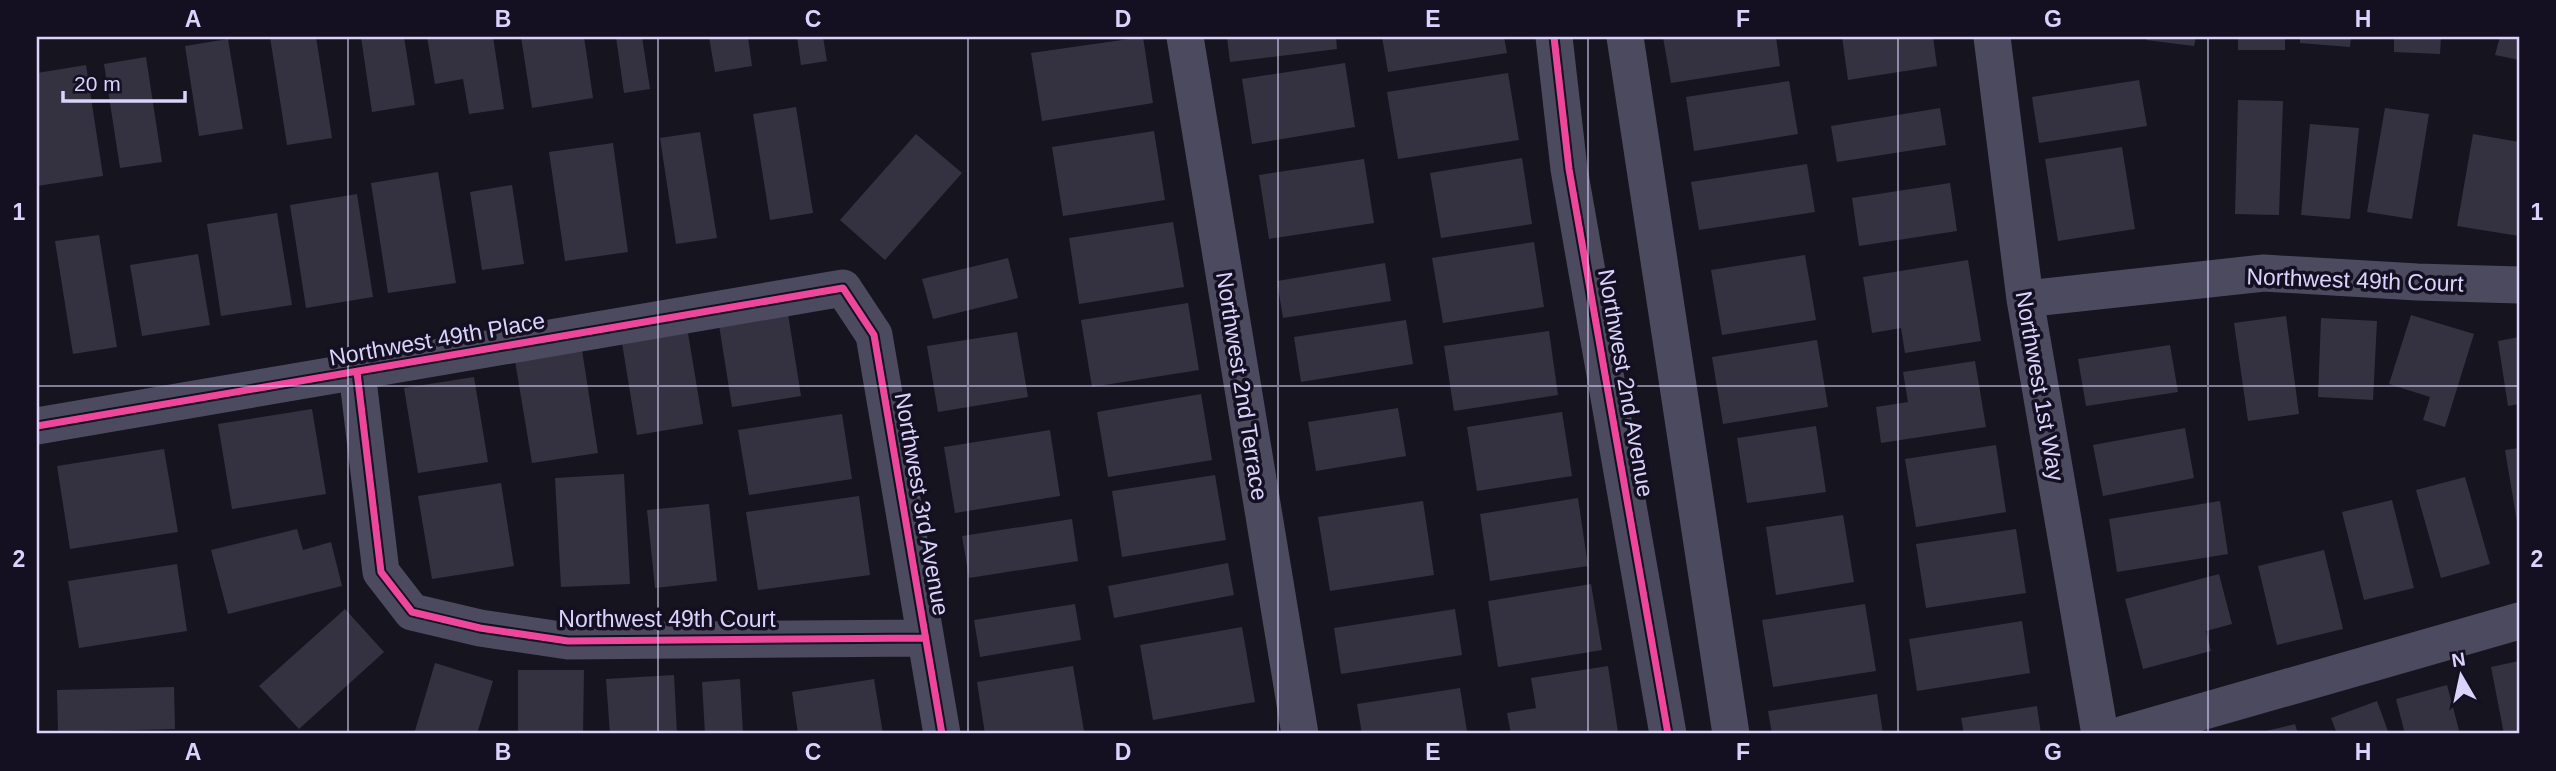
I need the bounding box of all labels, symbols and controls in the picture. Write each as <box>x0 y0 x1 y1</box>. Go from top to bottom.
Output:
text: A <box>185 6 201 32</box>
text: B <box>495 6 511 32</box>
text: C <box>805 6 821 32</box>
text: D <box>1115 6 1131 32</box>
text: E <box>1425 6 1441 32</box>
text: F <box>1736 6 1750 32</box>
text: G <box>2044 6 2062 32</box>
text: H <box>2355 6 2371 32</box>
scale bar <box>63 60 186 104</box>
text: 20 m <box>74 72 121 95</box>
text: 1 <box>13 199 26 225</box>
text: 1 <box>2531 199 2544 225</box>
street label: Northwest 49th Court <box>2246 263 2465 297</box>
street label: Northwest 2nd Avenue <box>1593 267 1659 499</box>
street label: Northwest 2nd Terrace <box>1211 270 1273 502</box>
street label: Northwest 1st Way <box>2011 289 2070 483</box>
street label: Northwest 49th Place <box>327 307 547 371</box>
street label: Northwest 3rd Avenue <box>890 391 954 617</box>
text: 2 <box>13 546 25 572</box>
text: 2 <box>2531 546 2543 572</box>
street label: Northwest 49th Court <box>558 606 776 632</box>
north arrow <box>2426 642 2496 712</box>
text: N <box>2450 648 2467 671</box>
text: A <box>185 739 201 765</box>
text: B <box>495 739 511 765</box>
text: C <box>805 739 821 765</box>
text: D <box>1115 739 1131 765</box>
text: E <box>1425 739 1441 765</box>
text: F <box>1736 739 1750 765</box>
text: G <box>2044 739 2062 765</box>
text: H <box>2355 739 2371 765</box>

